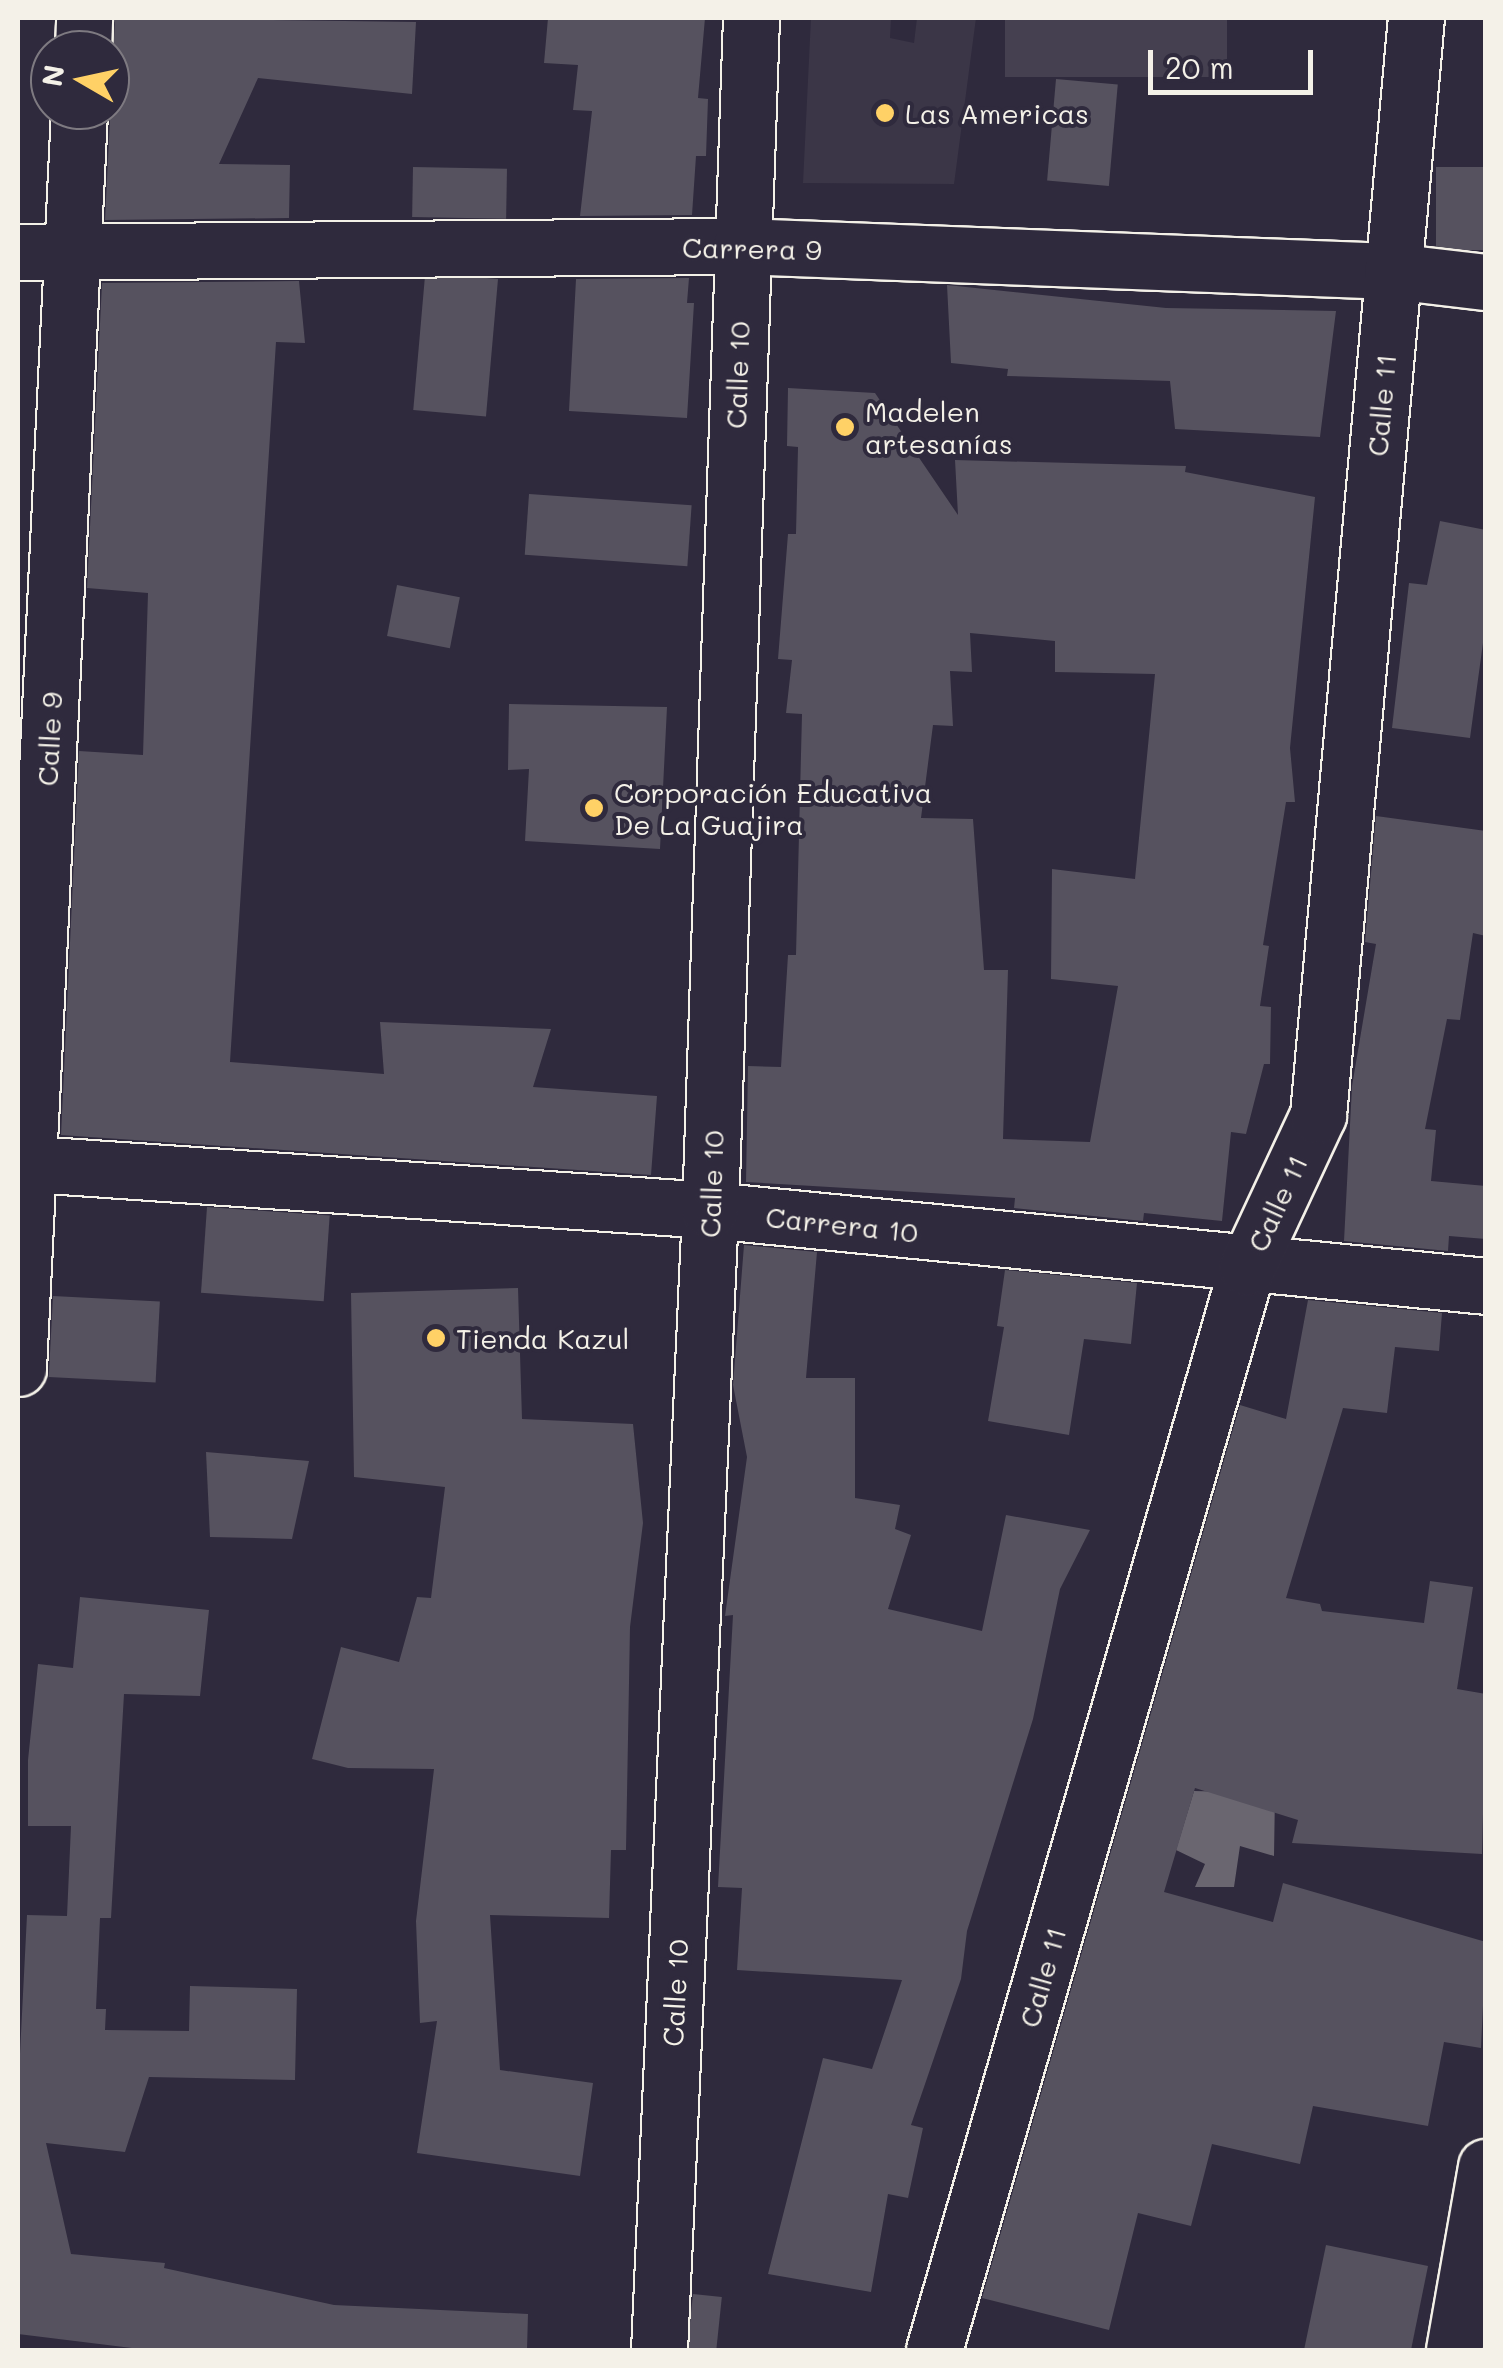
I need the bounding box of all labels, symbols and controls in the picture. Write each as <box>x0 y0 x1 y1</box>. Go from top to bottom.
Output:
north arrow <box>30 30 130 130</box>
scale bar <box>1153 30 1318 92</box>
text: 20 m <box>1165 47 1234 87</box>
text: N <box>33 62 72 89</box>
place label: Las Americas <box>905 96 1089 130</box>
marker: Las Americas <box>874 102 896 124</box>
street label: Carrera 9 <box>682 230 822 266</box>
street label: Calle 10 <box>718 321 756 429</box>
street label: Calle 11 <box>1360 352 1402 458</box>
place label: Madelen artesanías <box>865 394 1013 460</box>
marker: Madelen artesanías <box>834 416 856 438</box>
street label: Calle 9 <box>30 691 68 787</box>
place label: Corporación Educativa De La Guajira <box>614 775 932 841</box>
marker: Corporación Educativa De La Guajira <box>583 797 605 819</box>
street label: Calle 10 <box>692 1130 730 1238</box>
street label: Calle 11 <box>1240 1149 1314 1257</box>
street label: Carrera 10 <box>764 1199 920 1249</box>
place label: Tienda Kazul <box>456 1321 630 1355</box>
marker: Tienda Kazul <box>425 1327 447 1349</box>
street label: Calle 11 <box>1012 1923 1072 2031</box>
street label: Calle 10 <box>655 1938 695 2048</box>

